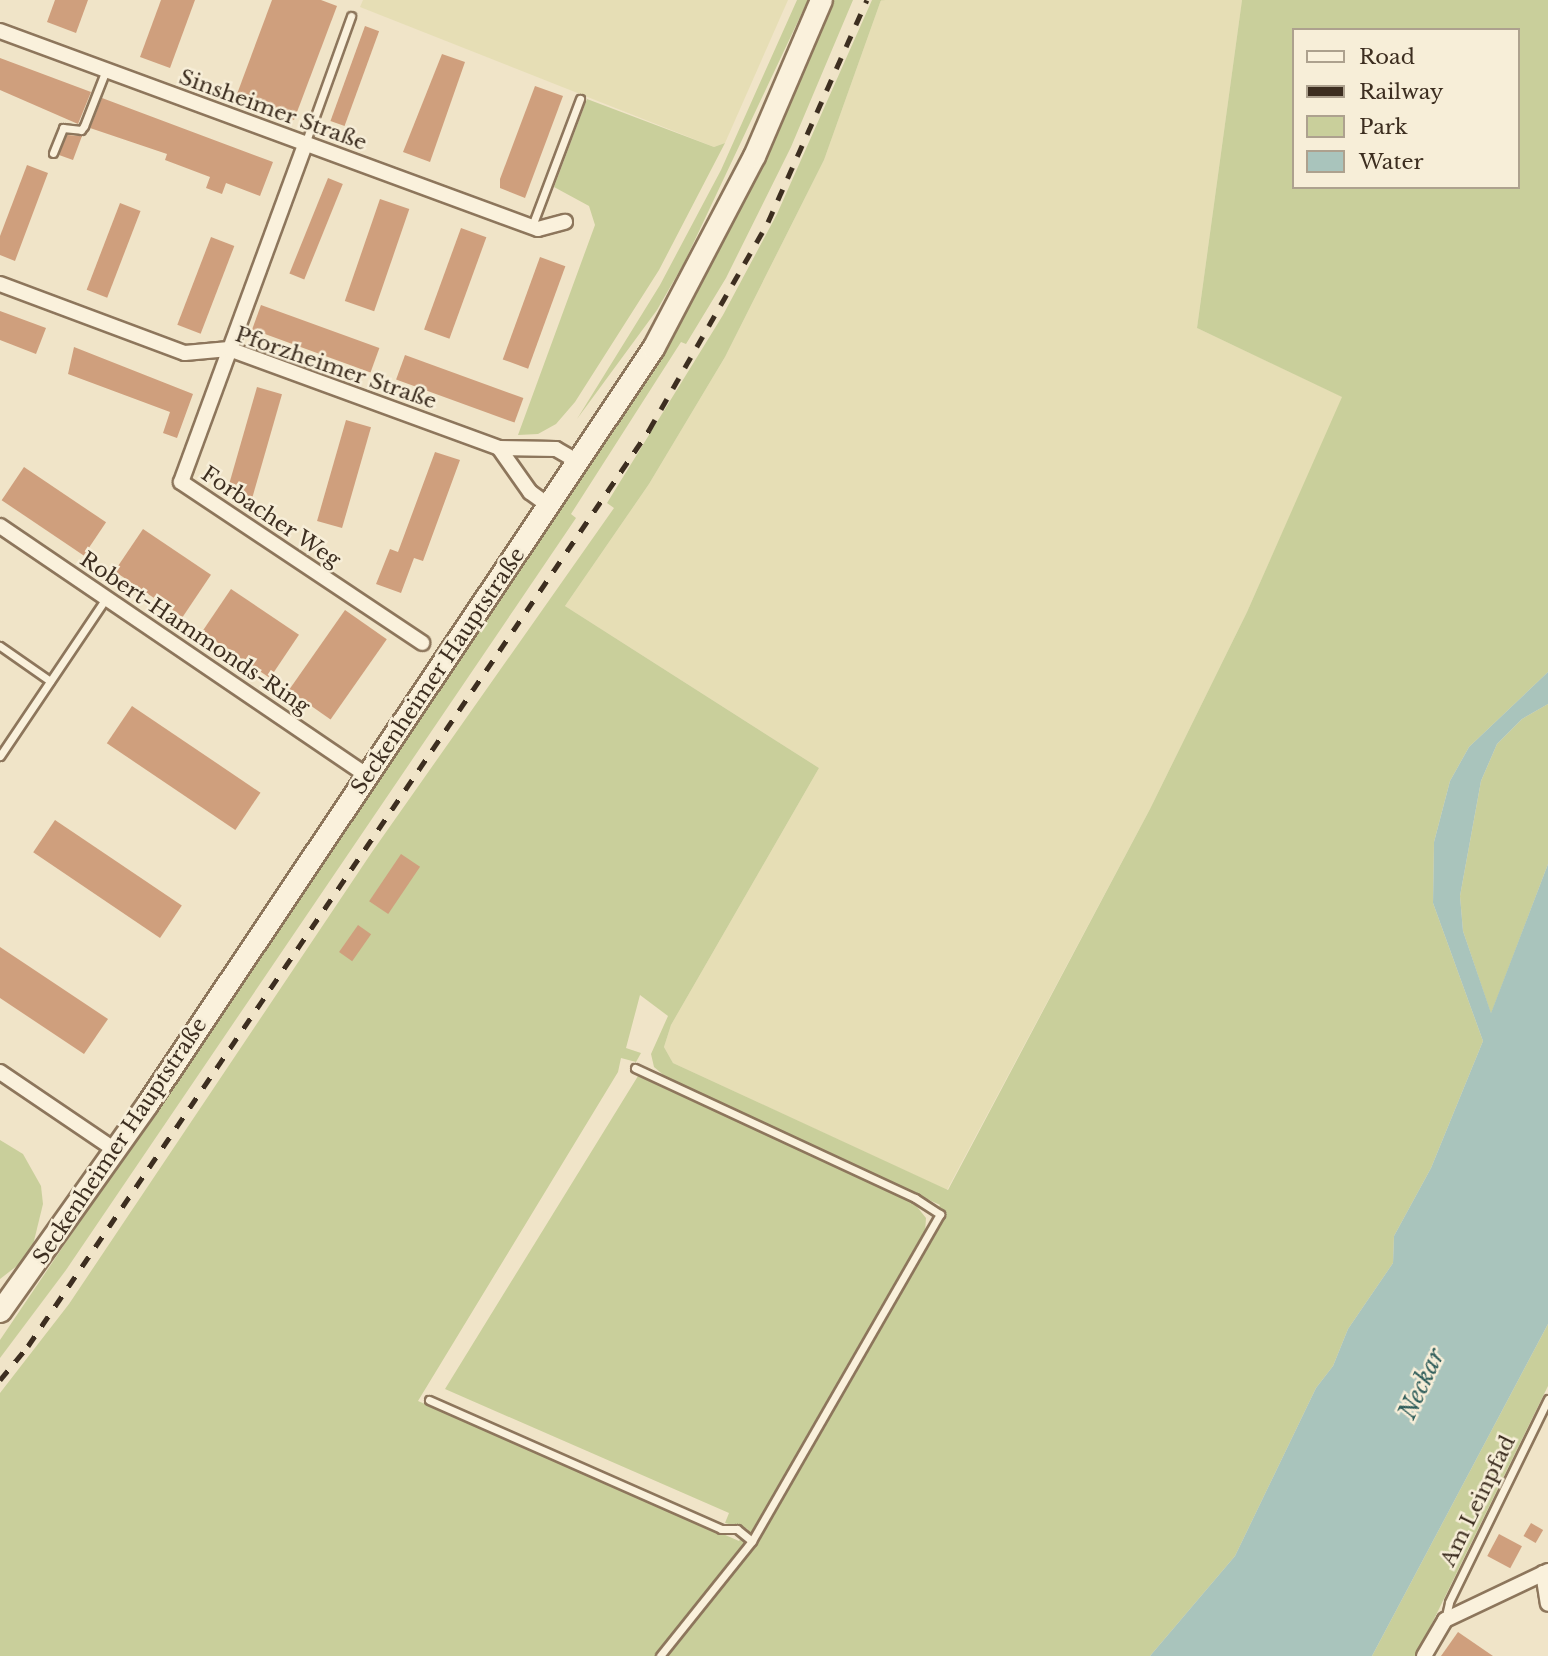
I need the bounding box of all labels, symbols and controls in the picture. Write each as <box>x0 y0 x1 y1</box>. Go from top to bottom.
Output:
legend <box>1292 28 1520 189</box>
text: Road <box>1359 44 1415 70</box>
street label: Sinsheimer Straße <box>175 64 371 156</box>
text: Railway <box>1359 79 1443 105</box>
text: Park <box>1359 114 1408 140</box>
text: Water <box>1359 149 1423 175</box>
street label: Pforzheimer Straße <box>232 322 440 414</box>
street label: Forbacher Weg <box>196 461 346 573</box>
street label: Seckenheimer Hauptstraße <box>346 543 530 799</box>
street label: Robert-Hammonds-Ring <box>75 547 315 719</box>
street label: Seckenheimer Hauptstraße <box>28 1013 212 1269</box>
water label: Neckar <box>1394 1344 1450 1424</box>
street label: Am Leinpfad <box>1435 1431 1521 1571</box>

